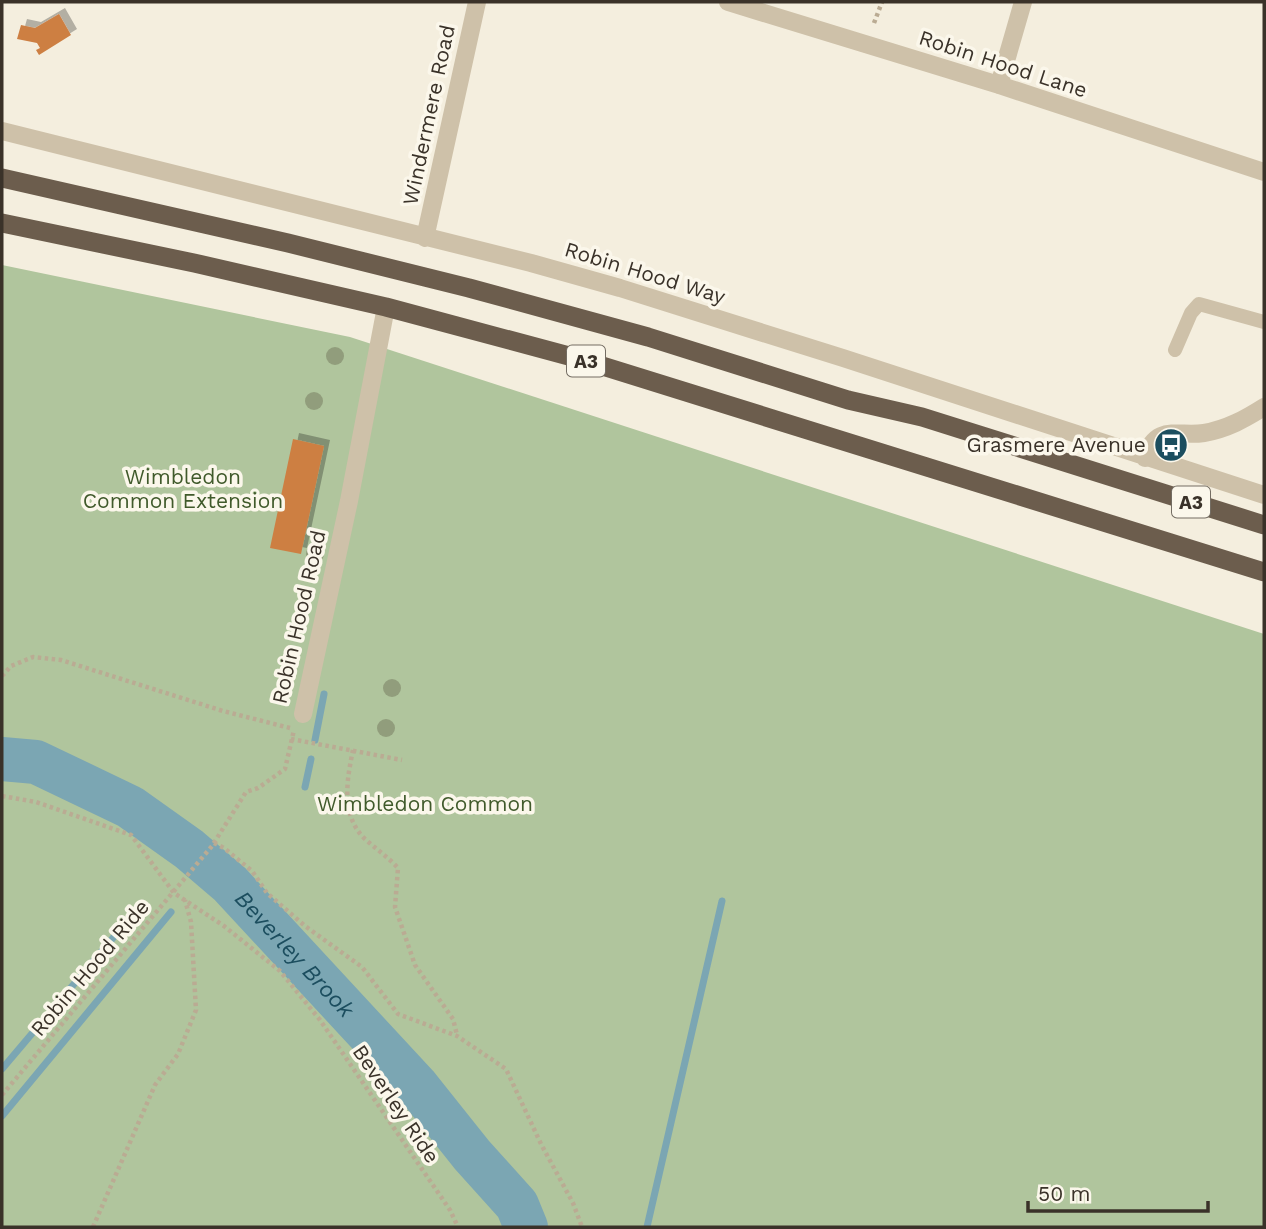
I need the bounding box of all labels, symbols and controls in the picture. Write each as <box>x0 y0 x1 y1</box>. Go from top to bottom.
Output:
street label: Windermere Road <box>397 23 460 207</box>
street label: Robin Hood Lane <box>916 25 1090 103</box>
street label: Robin Hood Way <box>562 236 729 309</box>
road number: A3 <box>567 346 605 376</box>
bus stop icon: Grasmere Avenue <box>1152 426 1190 464</box>
place label: Grasmere Avenue <box>966 432 1146 457</box>
park label: Wimbledon Common Extension <box>83 464 283 513</box>
road number: A3 <box>1172 486 1210 517</box>
street label: Robin Hood Road <box>266 528 331 706</box>
park label: Wimbledon Common <box>317 791 533 816</box>
water label: Beverley Brook <box>229 885 361 1024</box>
street label: Robin Hood Ride <box>25 894 154 1041</box>
street label: Beverley Ride <box>348 1040 445 1168</box>
scale bar <box>1028 1170 1208 1214</box>
text: 50 m <box>1038 1181 1090 1206</box>

